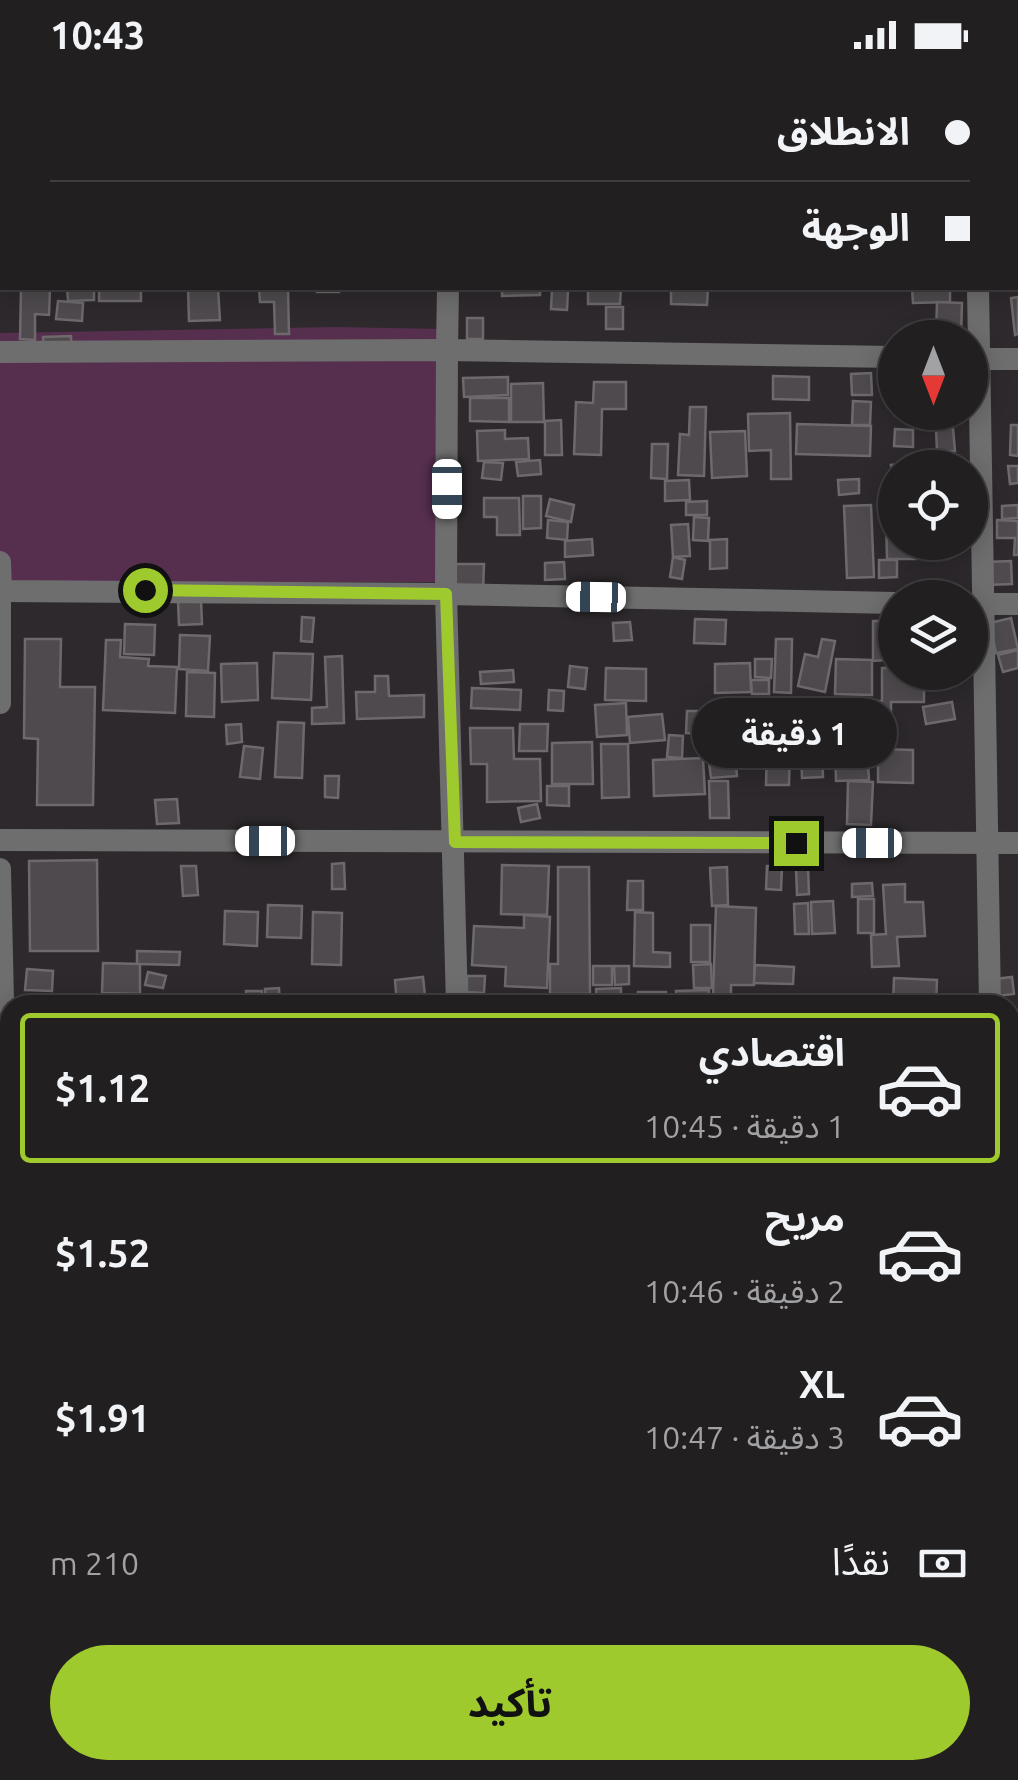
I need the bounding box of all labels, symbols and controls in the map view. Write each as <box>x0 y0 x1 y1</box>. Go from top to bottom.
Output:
text: 10:43 <box>50 14 145 56</box>
text: الانطلاق <box>777 110 910 152</box>
text: الوجهة <box>802 206 910 248</box>
north arrow <box>878 320 988 430</box>
map controls <box>878 320 988 690</box>
button: locate <box>878 450 988 560</box>
car <box>432 459 462 519</box>
route start <box>123 568 168 613</box>
button: layers <box>878 580 988 690</box>
car <box>566 581 626 613</box>
callout: 1 دقيقة <box>694 698 898 768</box>
text: 1 دقيقة <box>741 715 848 751</box>
route end <box>774 821 819 866</box>
car <box>235 826 295 856</box>
car <box>842 828 902 858</box>
text: اقتصادي <box>699 1031 845 1073</box>
icon: car <box>875 1043 965 1133</box>
text: $1.12 <box>55 1067 150 1109</box>
text: 1 دقيقة · 10:45 <box>644 1108 845 1144</box>
text: مريح <box>765 1196 845 1238</box>
icon: car <box>875 1208 965 1298</box>
text: $1.52 <box>55 1232 150 1274</box>
text: 2 دقيقة · 10:46 <box>644 1273 845 1309</box>
text: XL <box>799 1363 845 1405</box>
icon: car <box>875 1373 965 1463</box>
text: $1.91 <box>55 1397 150 1439</box>
text: 3 دقيقة · 10:47 <box>644 1419 845 1455</box>
icon: cash <box>915 1536 970 1591</box>
text: نقدًا <box>832 1540 890 1582</box>
text: 210 m <box>50 1545 139 1581</box>
button: تأكيد <box>50 1645 970 1760</box>

